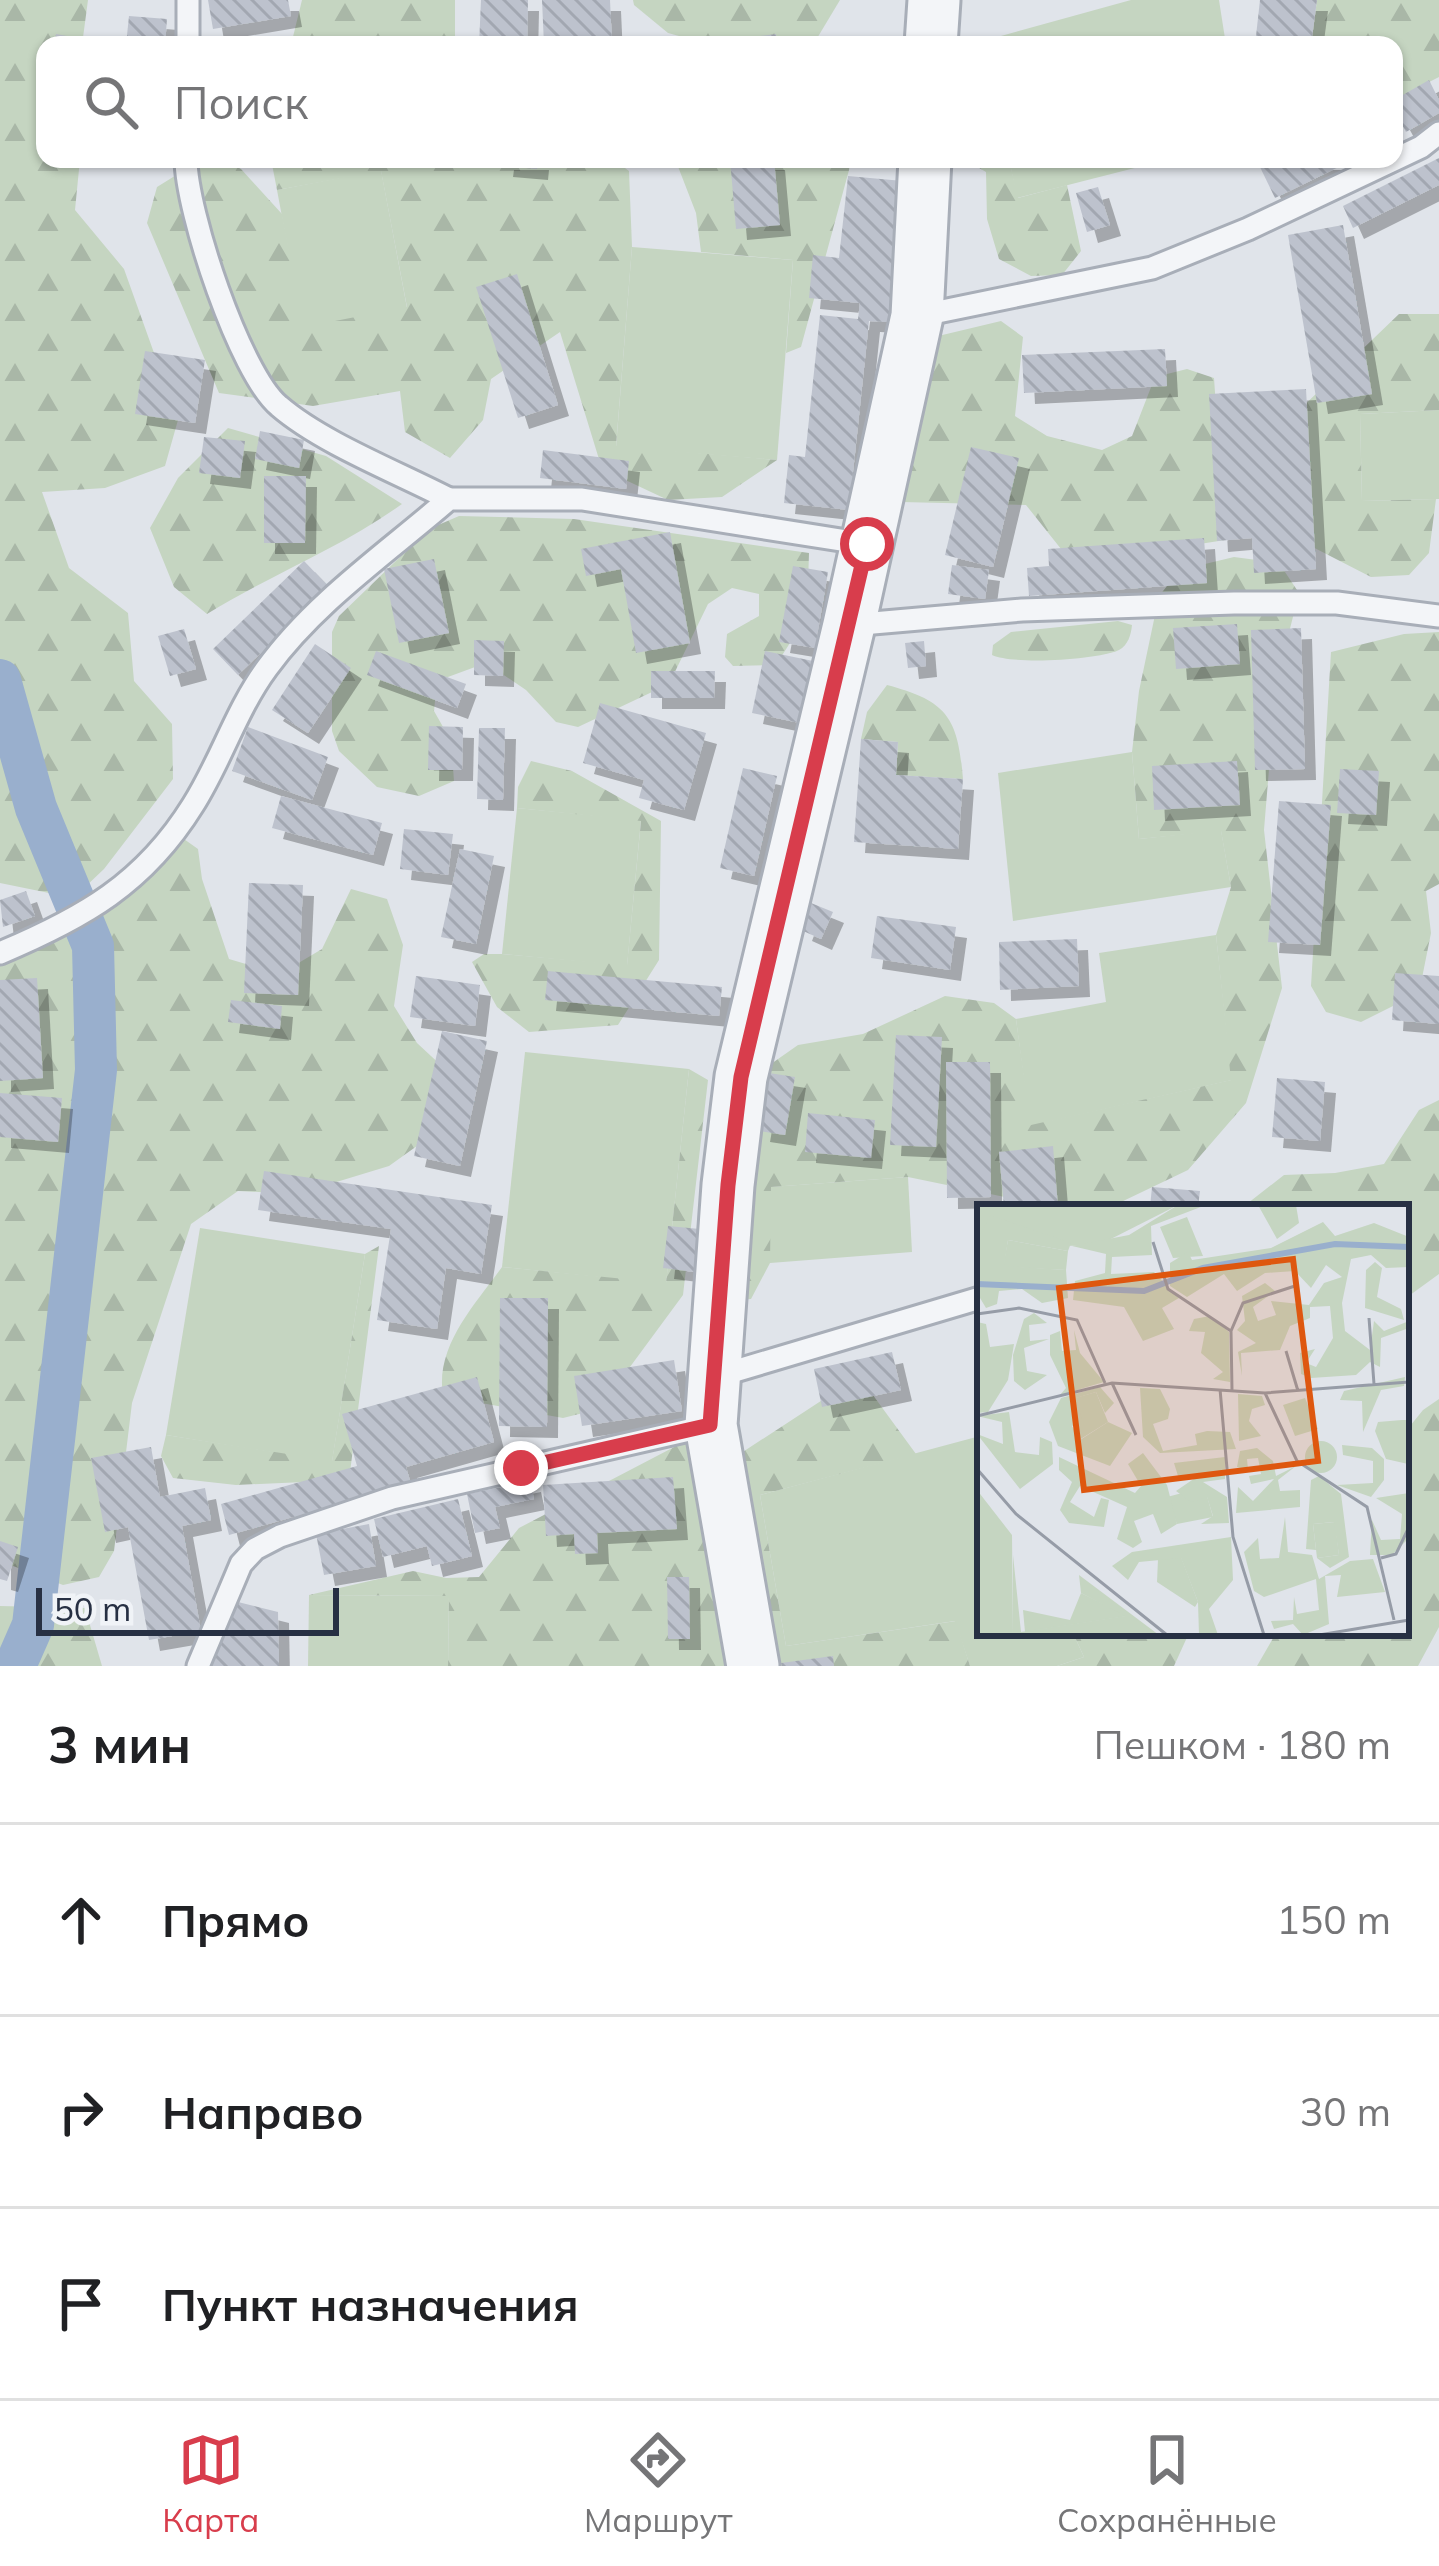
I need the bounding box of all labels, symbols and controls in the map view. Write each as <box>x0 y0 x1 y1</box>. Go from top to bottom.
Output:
search box <box>36 36 1403 168</box>
icon: search <box>78 69 144 135</box>
text: Поиск <box>174 74 308 130</box>
route start <box>840 517 894 571</box>
inset map <box>977 1204 1409 1636</box>
route end <box>494 1441 548 1495</box>
scale bar <box>36 1582 339 1635</box>
text: 50 m <box>54 1588 131 1629</box>
text: 3 мин <box>48 1712 191 1776</box>
text: Пешком · 180 m <box>1094 1720 1391 1769</box>
icon: ahead <box>48 1887 114 1953</box>
text: Прямо <box>162 1892 310 1948</box>
text: 150 m <box>1276 1895 1391 1944</box>
icon: right <box>48 2079 114 2145</box>
text: Направо <box>162 2084 363 2140</box>
text: 30 m <box>1300 2087 1391 2136</box>
icon: arrive <box>48 2271 114 2337</box>
text: Пункт назначения <box>162 2276 579 2332</box>
tab: Карта <box>162 2427 259 2540</box>
tab: Маршрут <box>584 2427 732 2540</box>
tab: Сохранённые <box>1057 2427 1277 2540</box>

